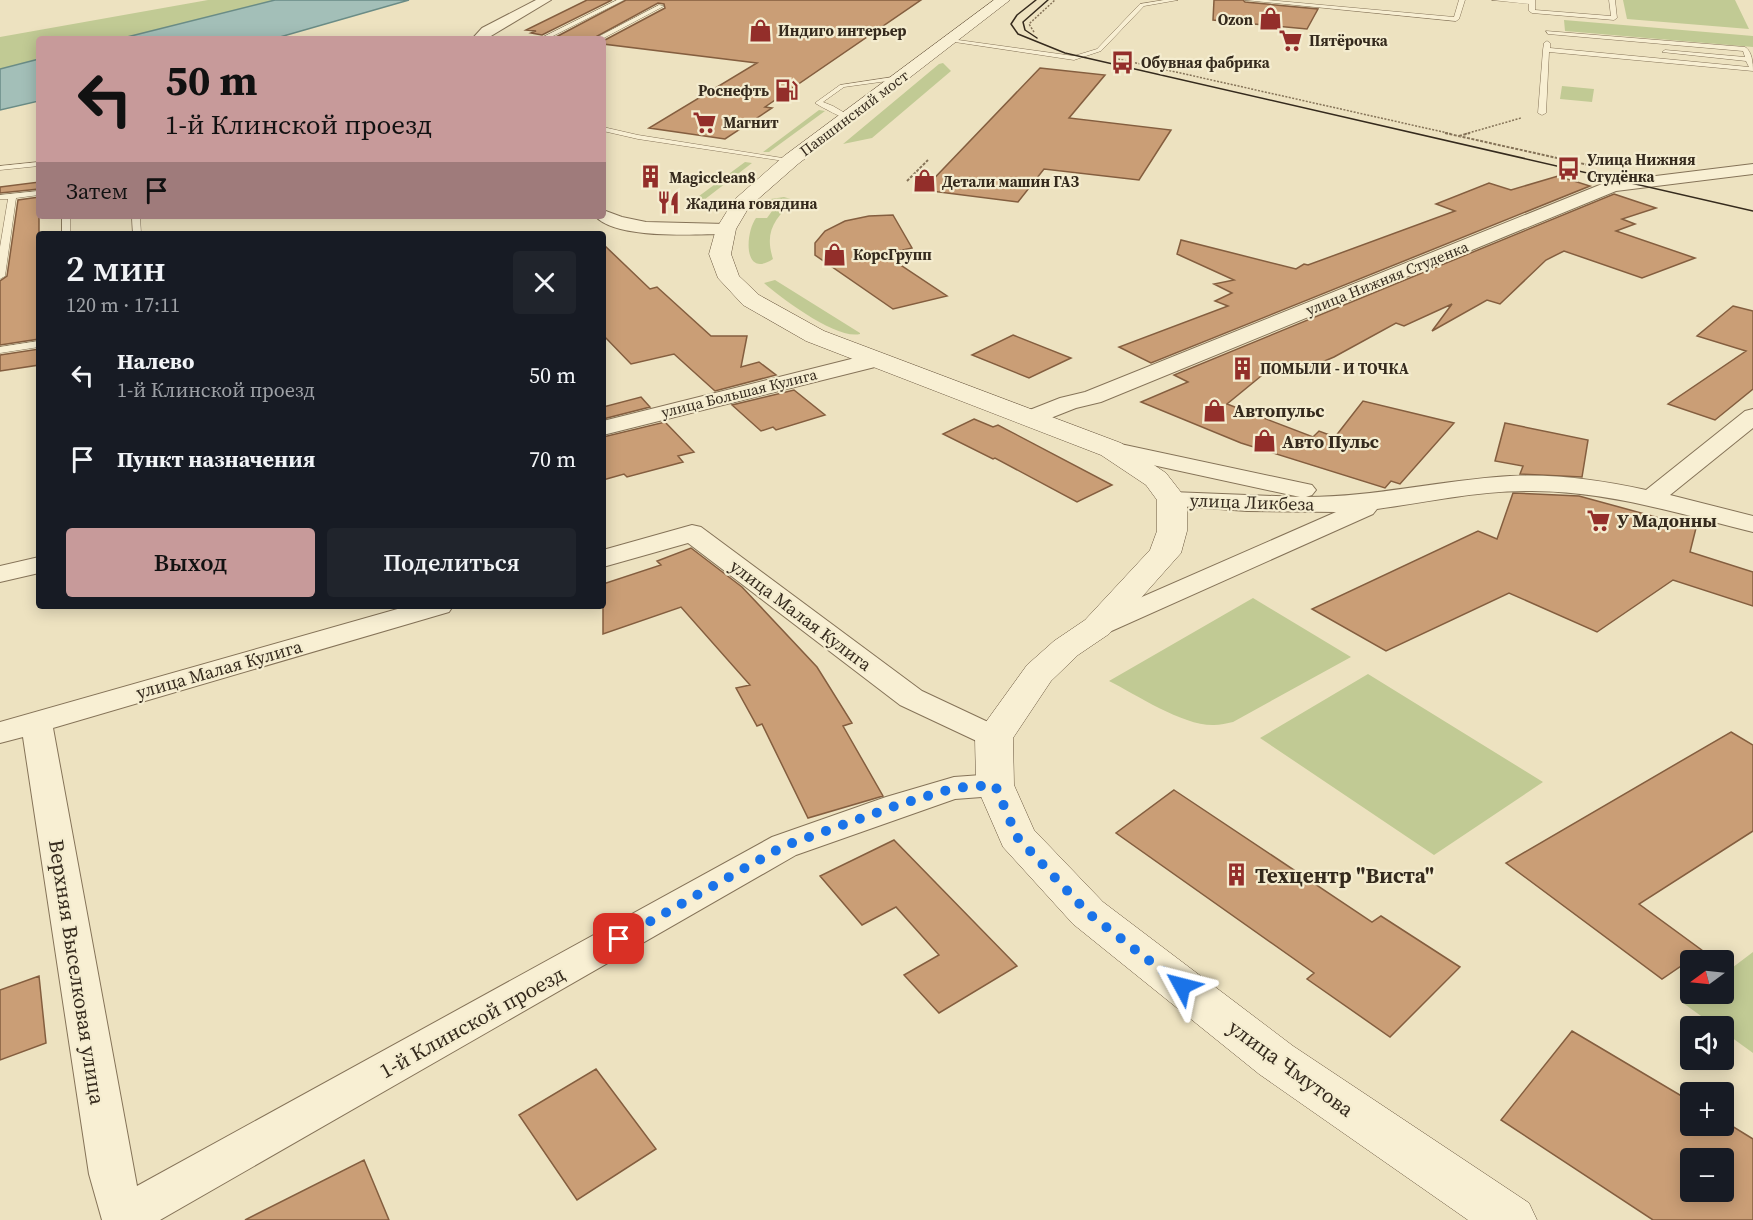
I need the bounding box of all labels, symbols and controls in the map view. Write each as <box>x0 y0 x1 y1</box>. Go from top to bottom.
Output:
shop icon: Ozon <box>1258 6 1284 32</box>
place label: Ozon <box>1218 9 1253 30</box>
shop icon: Индиго интерьер <box>747 17 773 43</box>
place label: Индиго интерьер <box>778 20 907 41</box>
supermarket icon: Пятёрочка <box>1278 27 1304 53</box>
place label: Пятёрочка <box>1309 30 1389 51</box>
bus stop icon: Обувная фабрика <box>1110 49 1136 75</box>
text: 50 m <box>165 51 258 109</box>
place label: Обувная фабрика <box>1141 52 1271 73</box>
icon: left <box>66 60 144 138</box>
street label: Павшинский мост <box>795 65 913 161</box>
fuel station icon: Роснефть <box>774 77 800 103</box>
place label: Роснефть <box>698 80 769 101</box>
text: 1-й Клинской проезд <box>165 106 432 143</box>
supermarket icon: Магнит <box>692 109 718 135</box>
place label: Магнит <box>723 112 779 133</box>
place label: Улица Нижняя Студёнка <box>1587 149 1696 187</box>
bus stop icon: Улица Нижняя Студёнка <box>1556 155 1582 181</box>
building icon: Magicclean8 <box>638 164 664 190</box>
place label: Magicclean8 <box>669 167 756 188</box>
shop icon: Детали машин ГАЗ <box>911 168 937 194</box>
place label: Детали машин ГАЗ <box>942 171 1080 192</box>
icon: arrive <box>140 174 173 207</box>
text: Затем <box>66 176 128 206</box>
restaurant icon: Жадина говядина <box>655 190 681 216</box>
place label: Жадина говядина <box>686 193 819 214</box>
street label: улица Нижняя Cтуденкa <box>1303 236 1472 320</box>
shop icon: КорсГрупп <box>822 241 848 267</box>
text: 2 мин <box>66 244 166 293</box>
place label: КорсГрупп <box>853 244 932 265</box>
button: close <box>513 251 576 314</box>
text: 120 m · 17:11 <box>66 291 180 319</box>
text: Налево <box>117 346 194 376</box>
building icon: ПОМЫЛИ - И ТОЧКА <box>1229 355 1255 381</box>
place label: ПОМЫЛИ - И ТОЧКА <box>1260 358 1409 379</box>
icon: left <box>66 359 99 392</box>
text: 50 m <box>529 360 576 390</box>
street label: улица Большая Кулига <box>659 363 819 423</box>
text: 1-й Клинской проезд <box>117 376 315 404</box>
shop icon: Автопульс <box>1202 397 1228 423</box>
place label: Автопульс <box>1233 398 1324 423</box>
shop icon: Авто Пульс <box>1251 428 1277 454</box>
place label: Авто Пульс <box>1282 429 1379 454</box>
icon: arrive <box>66 443 99 476</box>
text: Пункт назначения <box>117 444 315 474</box>
text: 70 m <box>529 444 576 474</box>
street label: улица Ликбеза <box>1189 487 1316 517</box>
supermarket icon: У Мадонны <box>1586 507 1612 533</box>
place label: У Мадонны <box>1617 508 1717 533</box>
button: Выход <box>66 528 315 597</box>
button: Поделиться <box>327 528 576 597</box>
street label: улица Малая Кулига <box>725 553 878 677</box>
street label: улица Малая Кулига <box>133 633 306 705</box>
street label: Верхняя Выселковая улица <box>42 837 112 1107</box>
place label: Техцентр "Виста" <box>1255 861 1434 890</box>
building icon: Техцентр "Виста" <box>1224 862 1250 888</box>
pin <box>593 913 644 964</box>
icon: arrive <box>602 922 635 955</box>
north arrow <box>1680 950 1734 1004</box>
map controls <box>1680 950 1734 1202</box>
position arrow <box>1150 954 1214 1018</box>
street label: 1-й Клинской проезд <box>374 959 570 1085</box>
street label: улица Чмутова <box>1222 1013 1360 1124</box>
button: sound <box>1680 1016 1734 1070</box>
button: + <box>1680 1082 1734 1136</box>
button: − <box>1680 1148 1734 1202</box>

